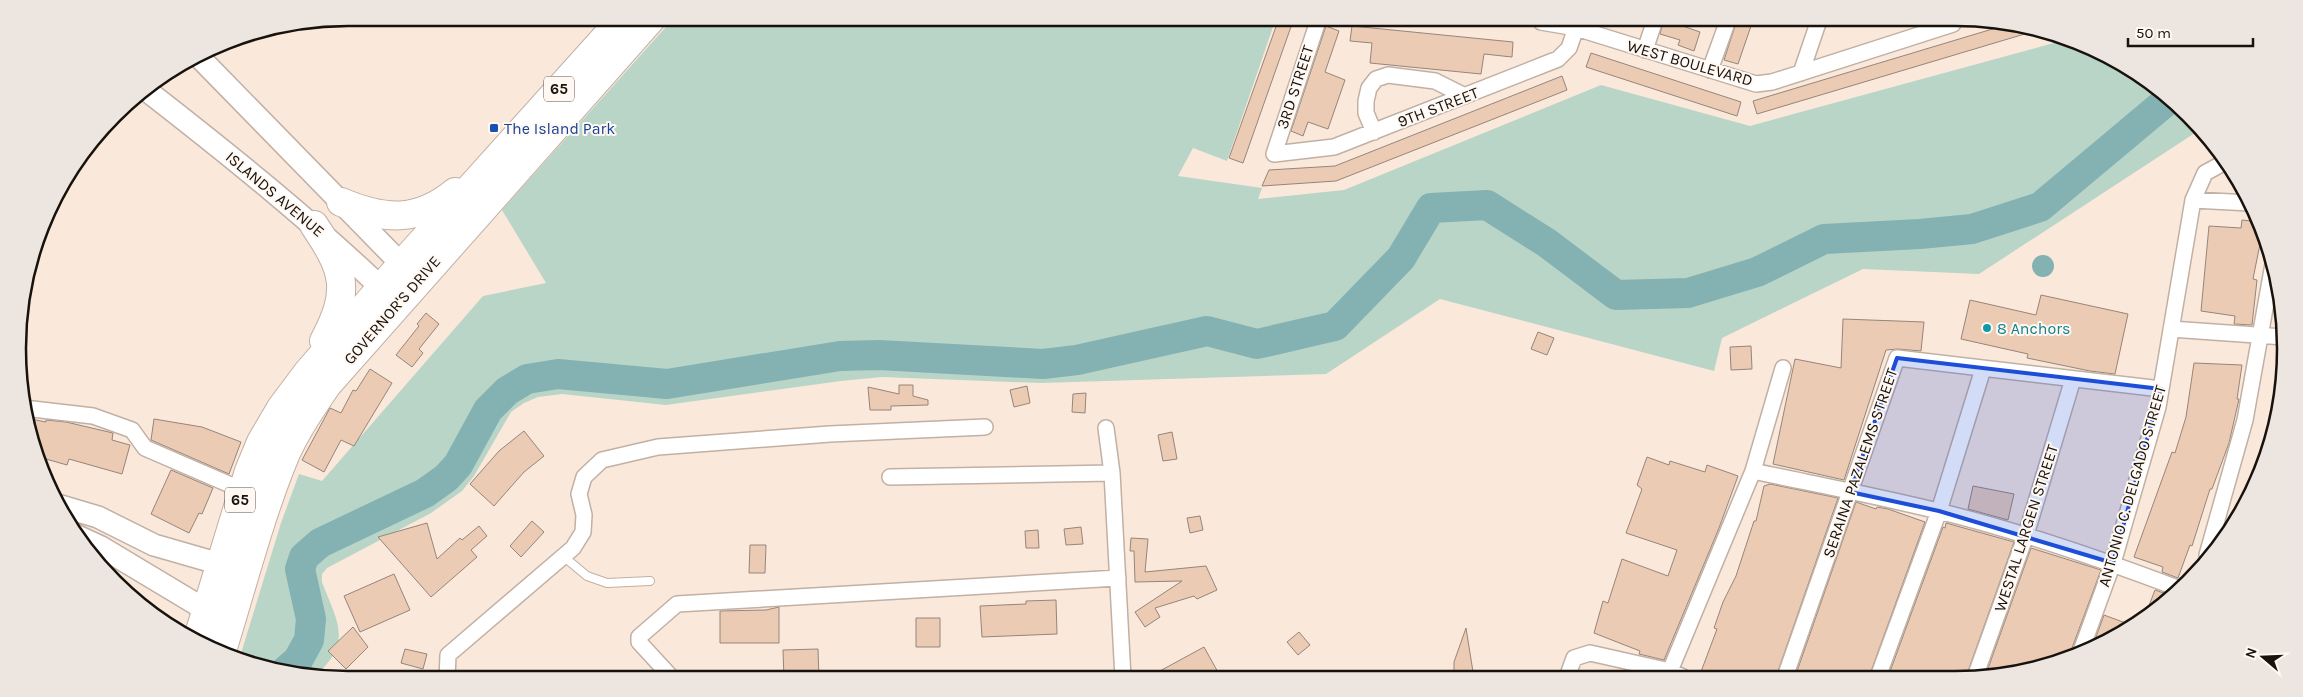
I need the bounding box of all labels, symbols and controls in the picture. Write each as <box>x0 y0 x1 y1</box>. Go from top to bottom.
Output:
scale bar <box>2128 15 2253 47</box>
text: 50 m <box>2136 24 2171 42</box>
street label: WEST BOULEVARD <box>1625 36 1755 90</box>
street label: 3RD STREET <box>1273 43 1317 131</box>
road number: 65 <box>544 76 574 102</box>
street label: 9TH STREET <box>1395 83 1481 131</box>
place label: The Island Park <box>504 119 615 138</box>
marker: The Island Park <box>488 122 500 134</box>
street label: ISLANDS AVENUE <box>222 147 328 241</box>
street label: GOVERNOR'S DRIVE <box>340 252 444 368</box>
place label: 8 Anchors <box>1997 319 2070 338</box>
marker: 8 Anchors <box>1981 322 1993 334</box>
street label: SERAINA PAZALEMS STREET <box>1819 366 1901 560</box>
street label: ANTONIO C. DELGADO STREET <box>2094 383 2170 589</box>
street label: WESTAL LARGEN STREET <box>1990 442 2062 614</box>
road number: 65 <box>225 488 255 512</box>
north arrow <box>2238 632 2288 682</box>
text: N <box>2242 645 2261 660</box>

